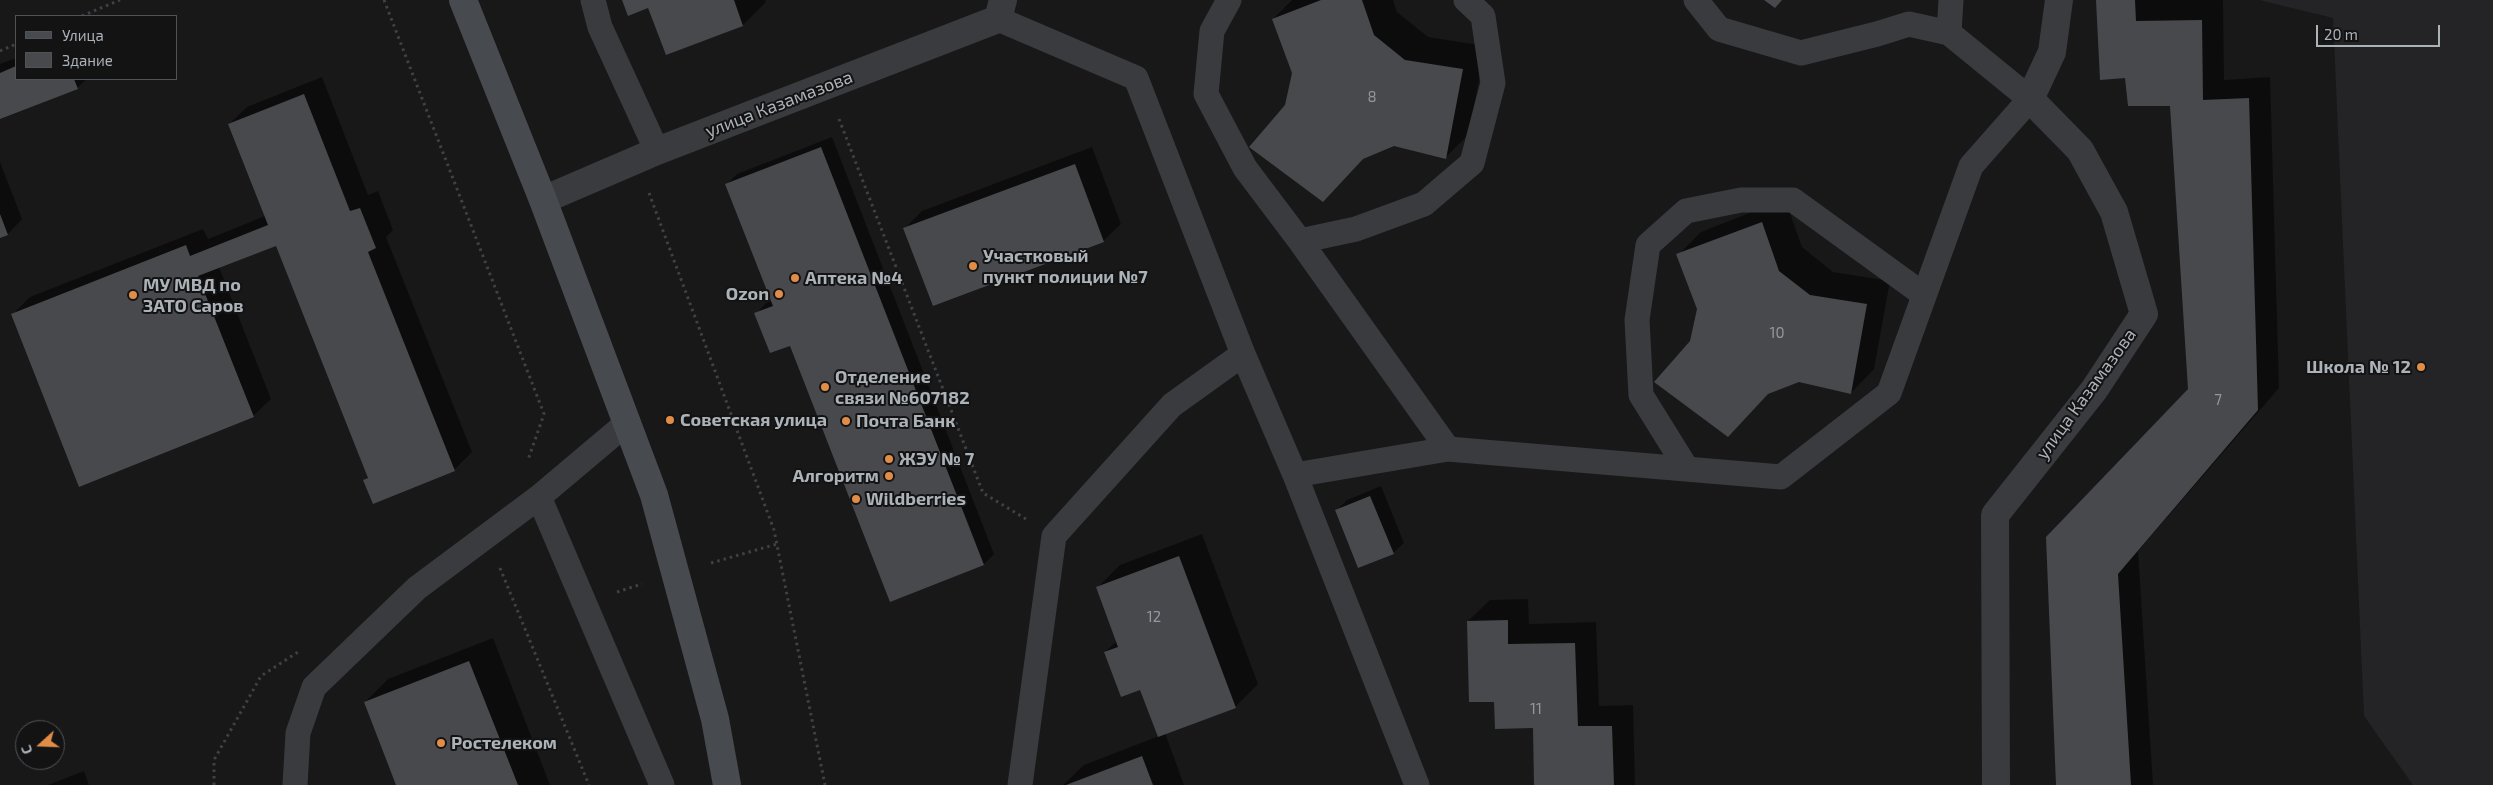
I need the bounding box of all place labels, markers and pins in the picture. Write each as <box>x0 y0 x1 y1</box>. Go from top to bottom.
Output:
place label: Участковый пункт полиции №7 <box>983 245 1148 288</box>
marker: Участковый пункт полиции №7 <box>967 260 979 272</box>
place label: Аптека №4 <box>805 267 903 289</box>
marker: Аптека №4 <box>789 272 801 284</box>
place label: МУ МВД по ЗАТО Саров <box>143 274 244 316</box>
place label: Ozon <box>726 283 769 305</box>
marker: Ozon <box>773 288 785 300</box>
marker: МУ МВД по ЗАТО Саров <box>127 289 139 301</box>
place label: Школа № 12 <box>2306 356 2411 378</box>
marker: Школа № 12 <box>2415 361 2427 373</box>
place label: Отделение связи №607182 <box>835 366 970 408</box>
marker: Отделение связи №607182 <box>819 381 831 393</box>
place label: Советская улица <box>680 409 827 431</box>
place label: Почта Банк <box>856 410 955 432</box>
marker: Советская улица <box>664 414 676 426</box>
marker: Почта Банк <box>840 415 852 427</box>
place label: ЖЭУ № 7 <box>899 448 974 470</box>
marker: ЖЭУ № 7 <box>883 453 895 465</box>
place label: Алгоритм <box>792 465 879 487</box>
marker: Алгоритм <box>883 470 895 482</box>
place label: Wildberries <box>866 488 966 510</box>
marker: Wildberries <box>850 493 862 505</box>
place label: Ростелеком <box>451 732 557 754</box>
marker: Ростелеком <box>435 737 447 749</box>

